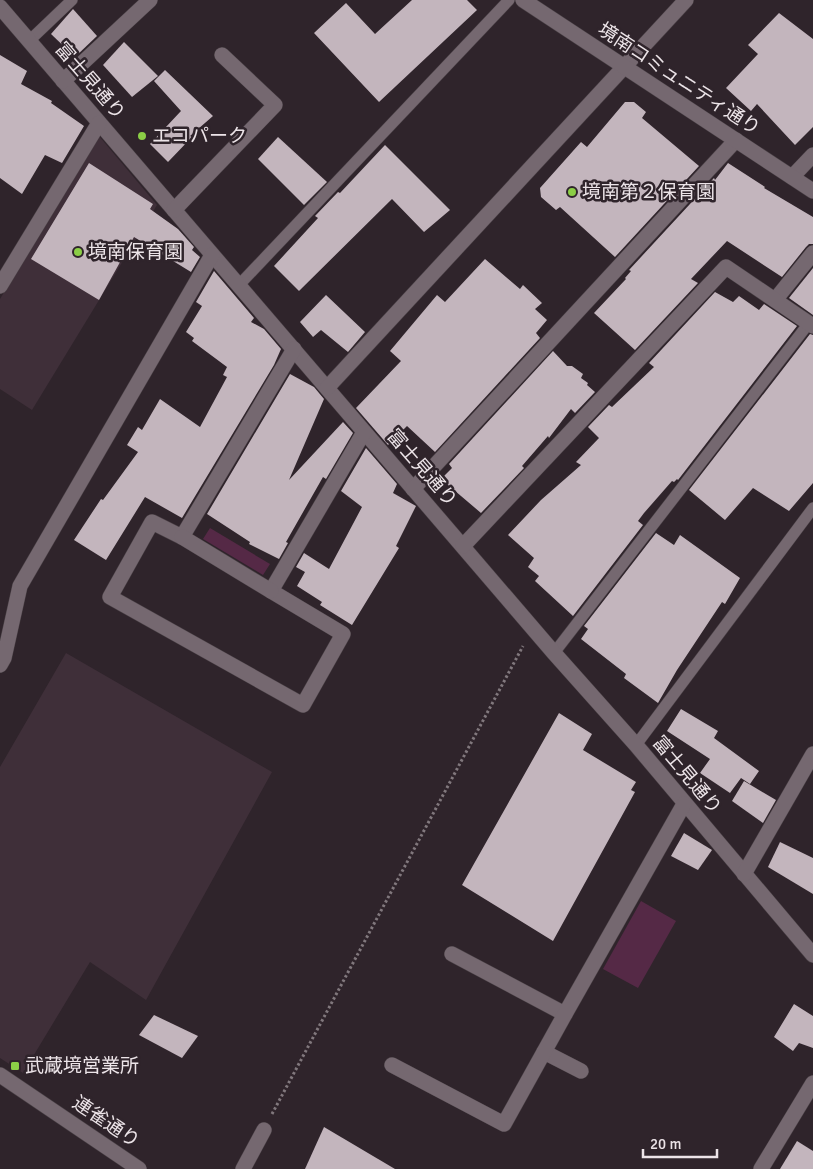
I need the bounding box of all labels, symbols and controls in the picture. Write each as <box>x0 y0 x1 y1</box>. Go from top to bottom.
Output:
street label: 境南コミュニティ通り <box>593 18 765 140</box>
street label: 富士見通り <box>50 37 130 125</box>
place label: エコパーク <box>152 124 247 148</box>
marker: エコパーク <box>136 130 148 142</box>
place label: 境南第２保育園 <box>582 180 715 204</box>
marker: 境南第２保育園 <box>566 186 578 198</box>
place label: 境南保育園 <box>88 240 183 264</box>
marker: 境南保育園 <box>72 246 84 258</box>
street label: 富士見通り <box>382 424 462 512</box>
street label: 富士見通り <box>647 731 727 819</box>
place label: 武蔵境営業所 <box>25 1054 139 1078</box>
marker: 武蔵境営業所 <box>9 1060 21 1072</box>
street label: 連雀通り <box>68 1091 144 1153</box>
scale bar <box>643 1126 717 1158</box>
text: 20 m <box>650 1135 681 1153</box>

